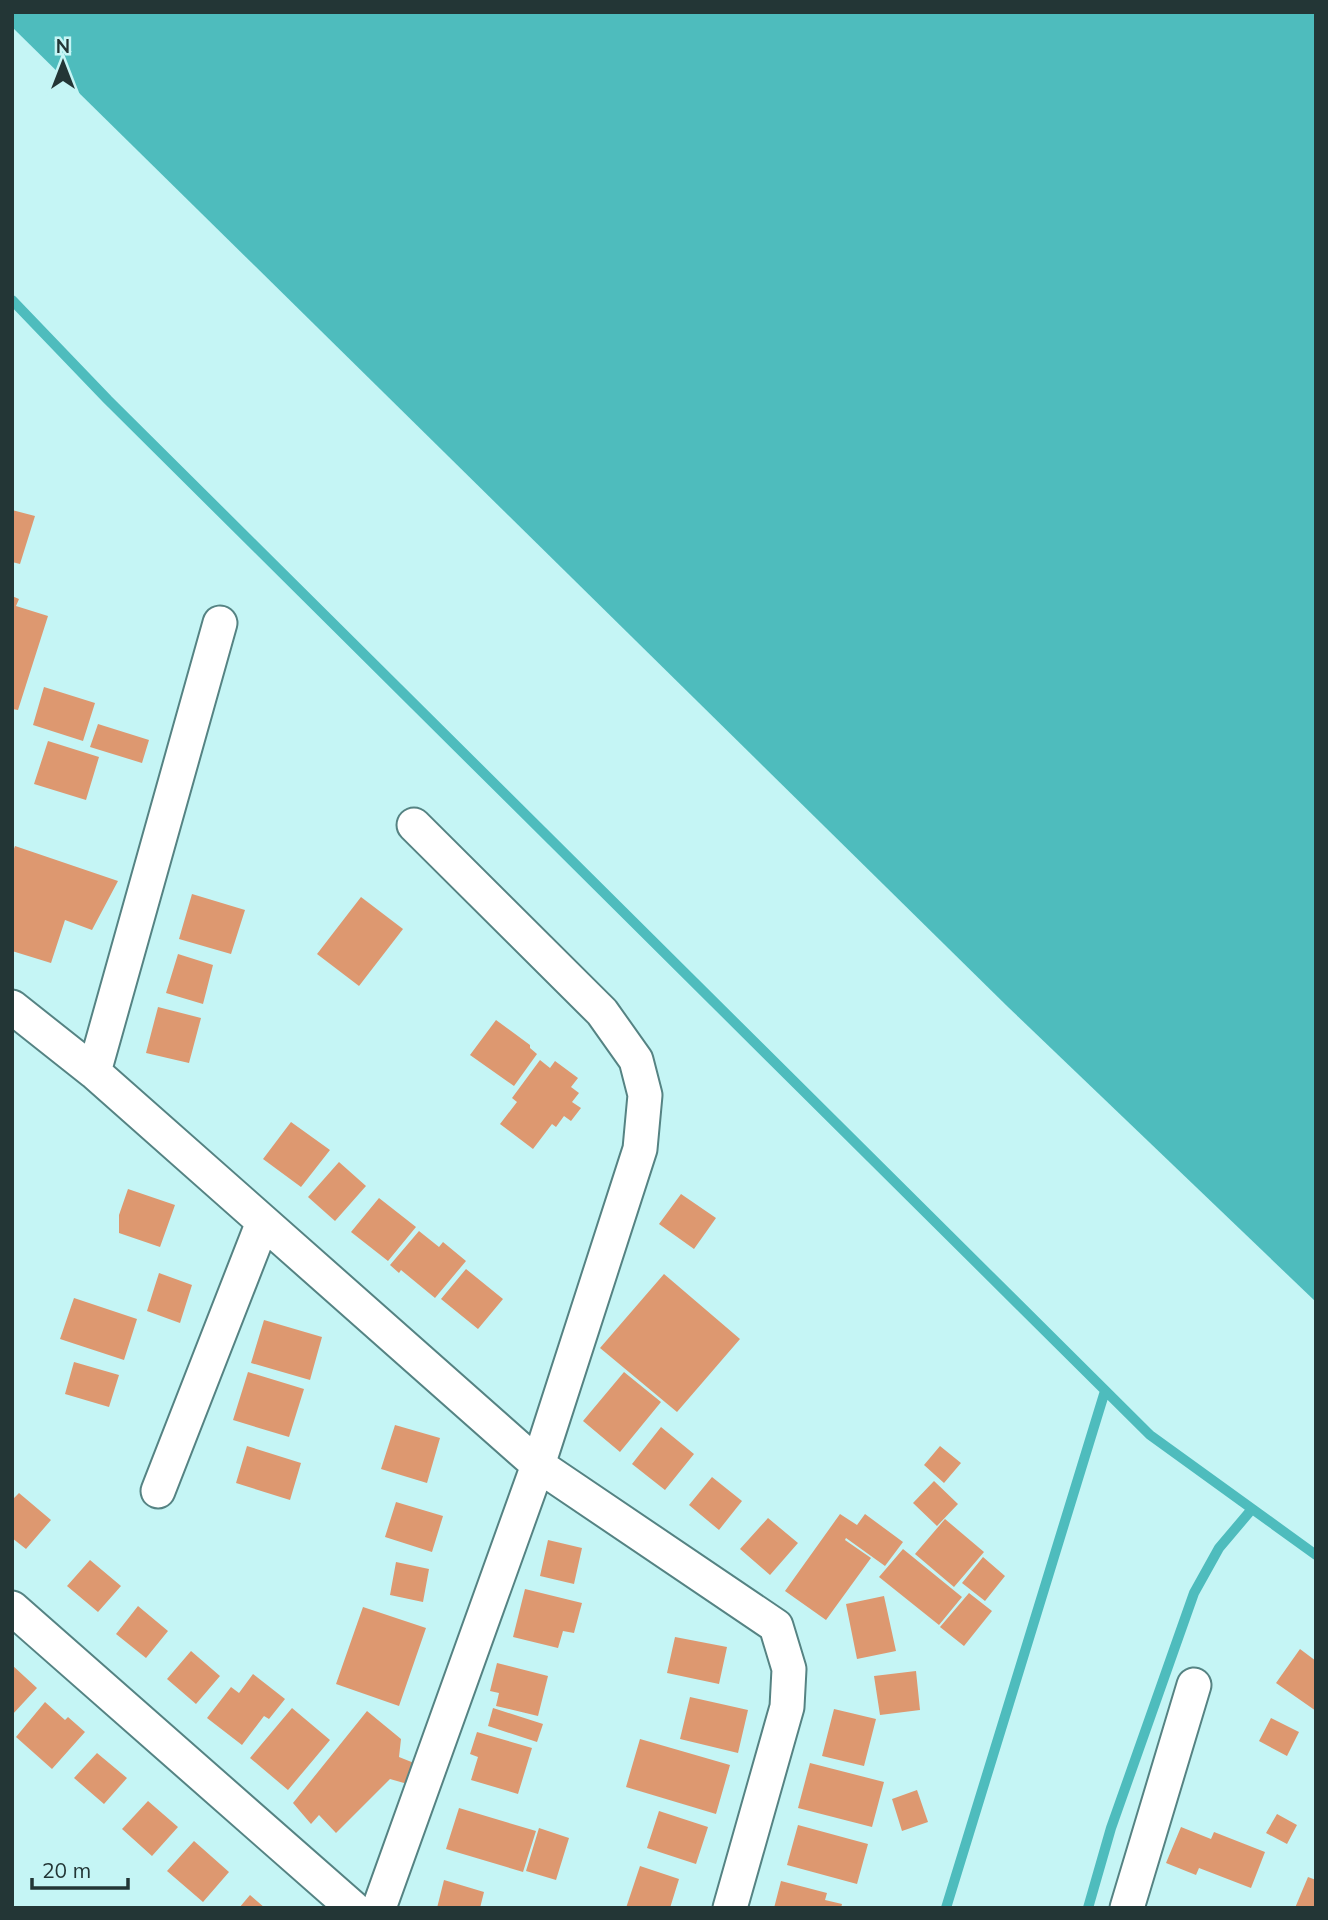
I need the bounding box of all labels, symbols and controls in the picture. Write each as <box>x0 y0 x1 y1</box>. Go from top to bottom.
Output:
north arrow <box>28 28 98 98</box>
text: N <box>56 34 70 58</box>
scale bar <box>32 1846 128 1890</box>
text: 20 m <box>42 1857 91 1883</box>

